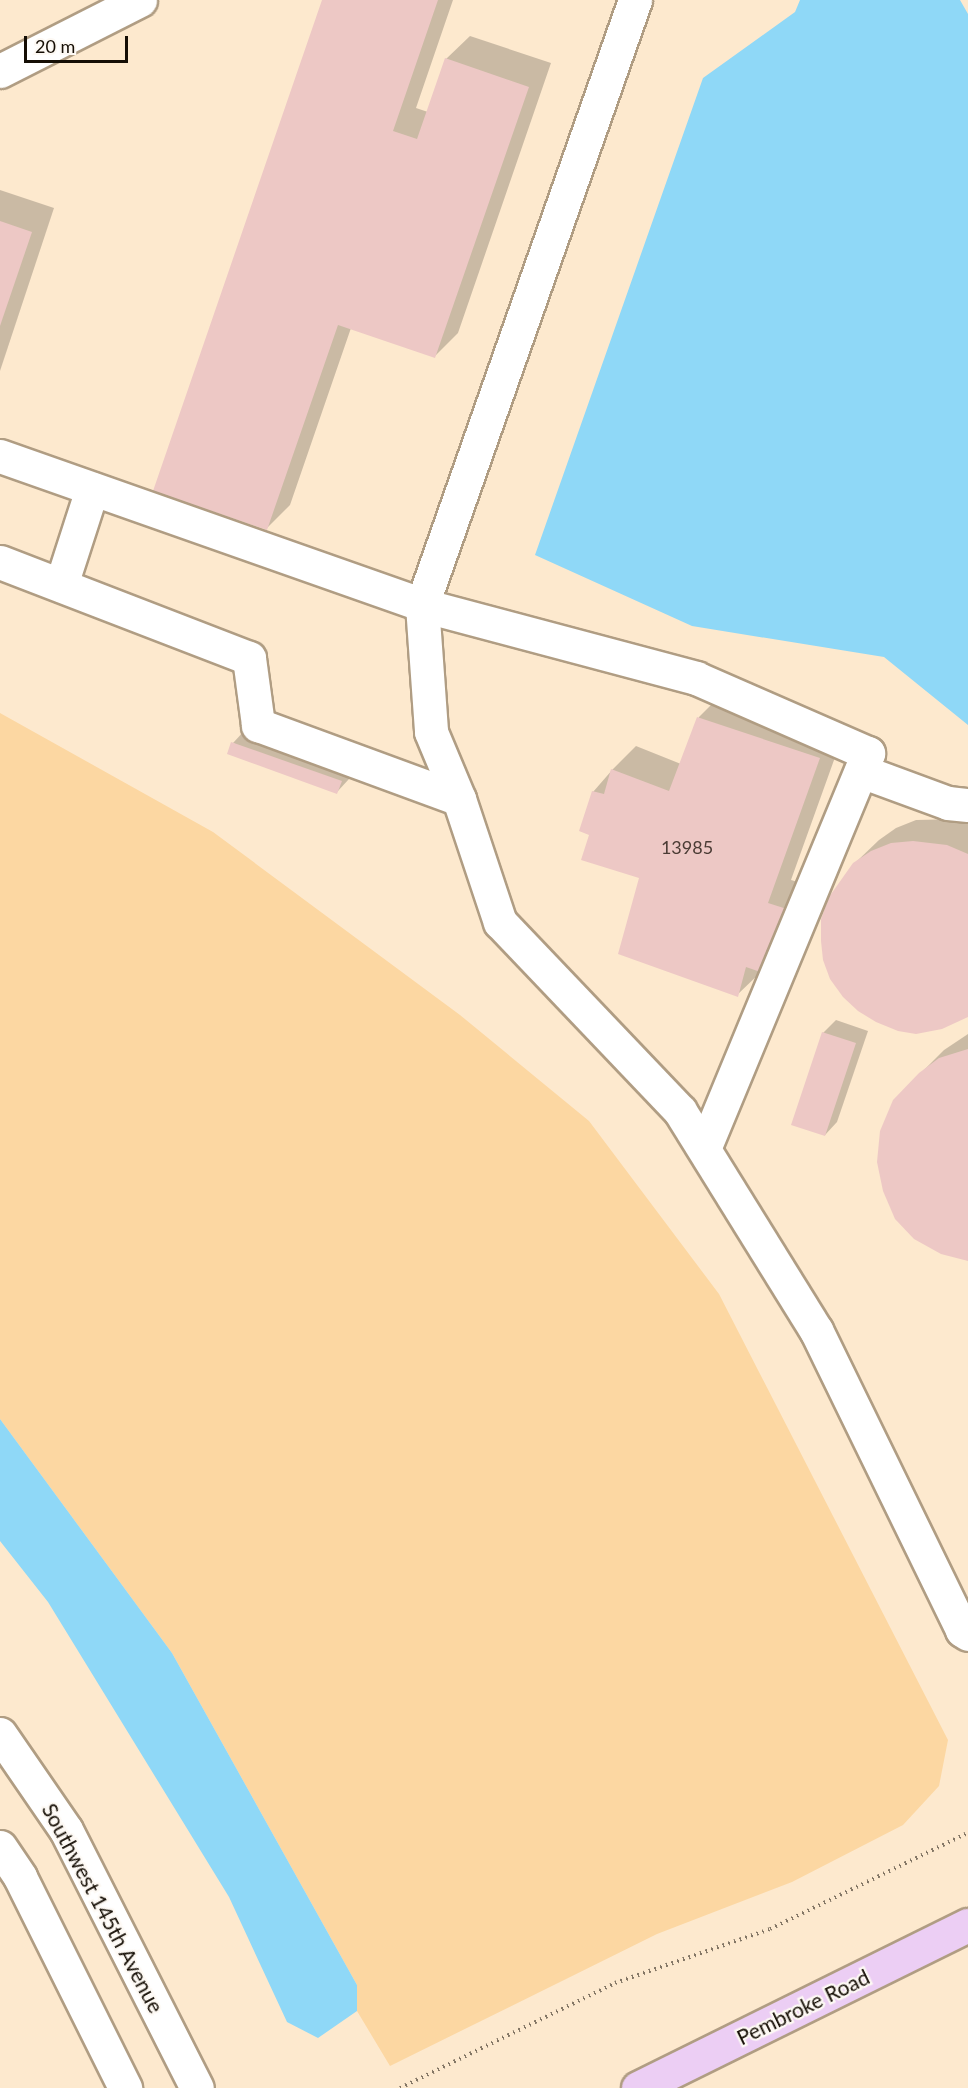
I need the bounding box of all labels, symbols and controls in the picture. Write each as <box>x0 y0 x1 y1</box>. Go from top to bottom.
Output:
scale bar <box>27 24 130 62</box>
text: 20 m <box>35 35 75 57</box>
house number: 13985 <box>661 836 713 858</box>
street label: Southwest 145th Avenue <box>37 1799 169 2017</box>
street label: Pembroke Road <box>733 1964 873 2050</box>

